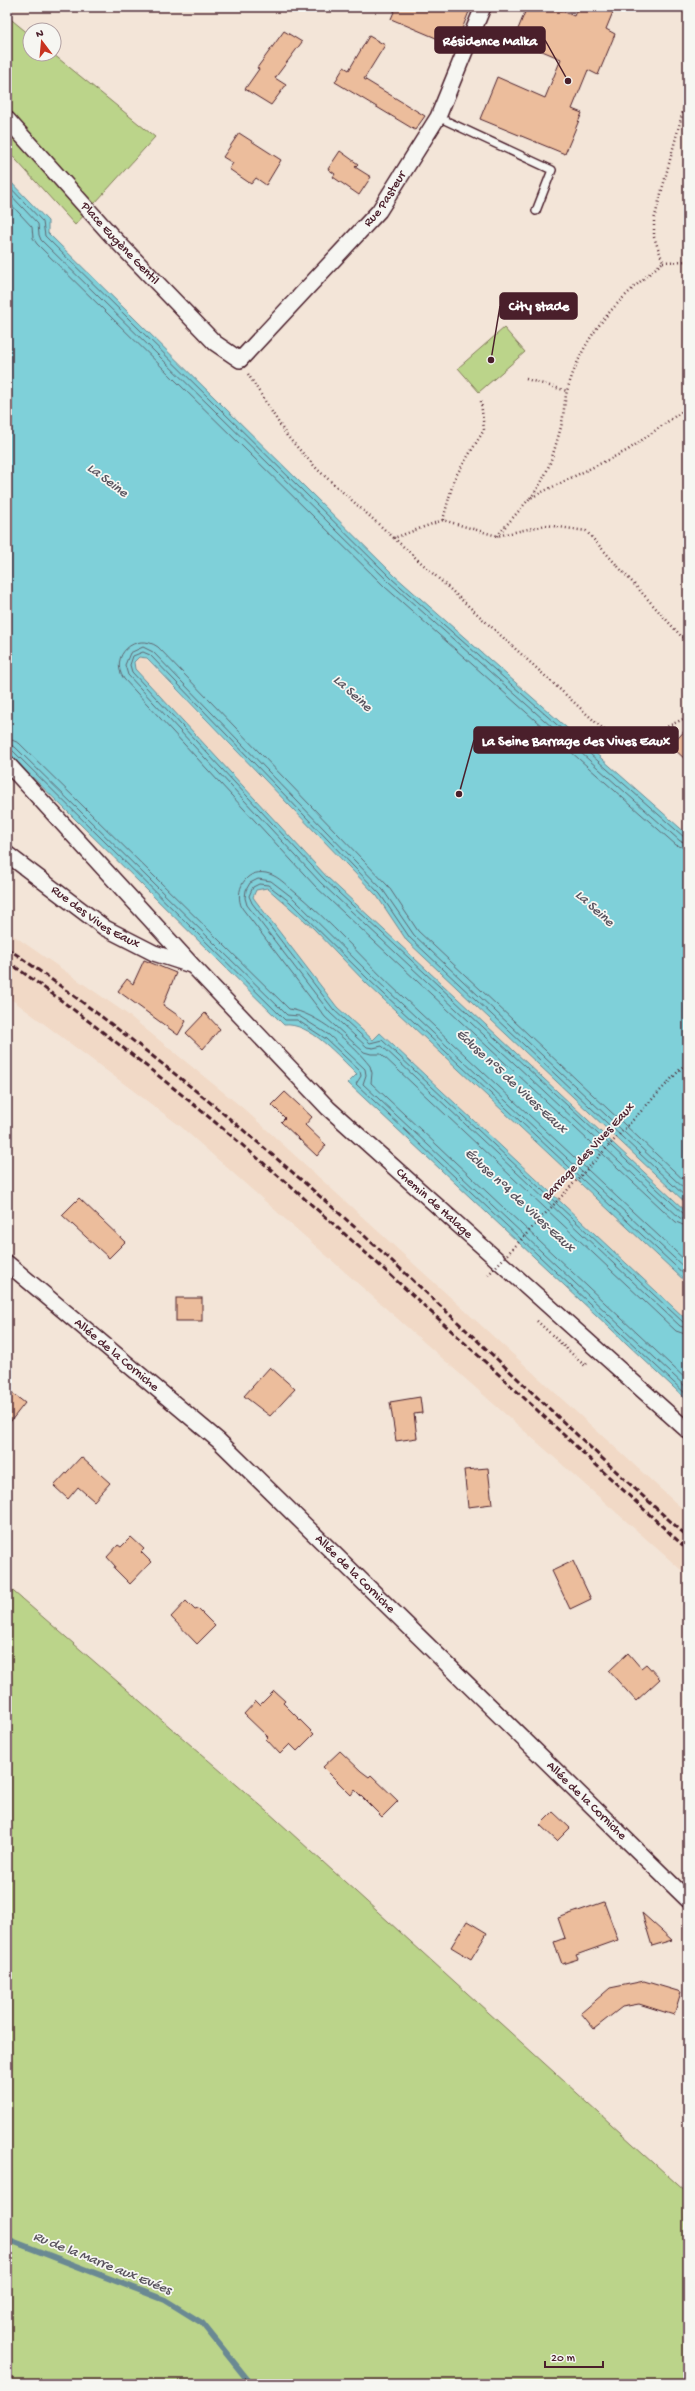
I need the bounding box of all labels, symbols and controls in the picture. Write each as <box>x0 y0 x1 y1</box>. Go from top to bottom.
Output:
north arrow <box>22 22 62 62</box>
callout: Résidence Malka <box>435 27 545 53</box>
text: N <box>35 28 45 41</box>
text: Résidence Malka <box>442 34 539 51</box>
street label: Rue Pasteur <box>361 167 410 230</box>
street label: Place Eugène Gentil <box>77 198 162 288</box>
callout: City stade <box>500 293 577 319</box>
text: City stade <box>508 299 570 316</box>
water label: La Seine <box>83 460 131 502</box>
water label: La Seine <box>329 672 376 717</box>
callout: La Seine Barrage des Vives Eaux <box>474 727 678 753</box>
text: La Seine Barrage des Vives Eaux <box>482 734 671 751</box>
street label: Rue des Vives Eaux <box>48 882 142 952</box>
water label: La Seine <box>571 887 618 932</box>
water label: Écluse n°5 de Vives-Eaux <box>452 1026 571 1139</box>
street label: Barrage des Vives Eaux <box>539 1100 638 1205</box>
water label: Écluse n°4 de Vives-Eaux <box>460 1145 579 1258</box>
street label: Chemin de Halage <box>393 1165 476 1242</box>
street label: Allée de la Corniche <box>71 1315 162 1395</box>
street label: Allée de la Corniche <box>312 1532 398 1617</box>
street label: Allée de la Corniche <box>543 1758 630 1843</box>
water label: Ru de la Marre aux Evées <box>30 2228 175 2300</box>
scale bar <box>545 2343 603 2369</box>
text: 20 m <box>551 2352 576 2366</box>

